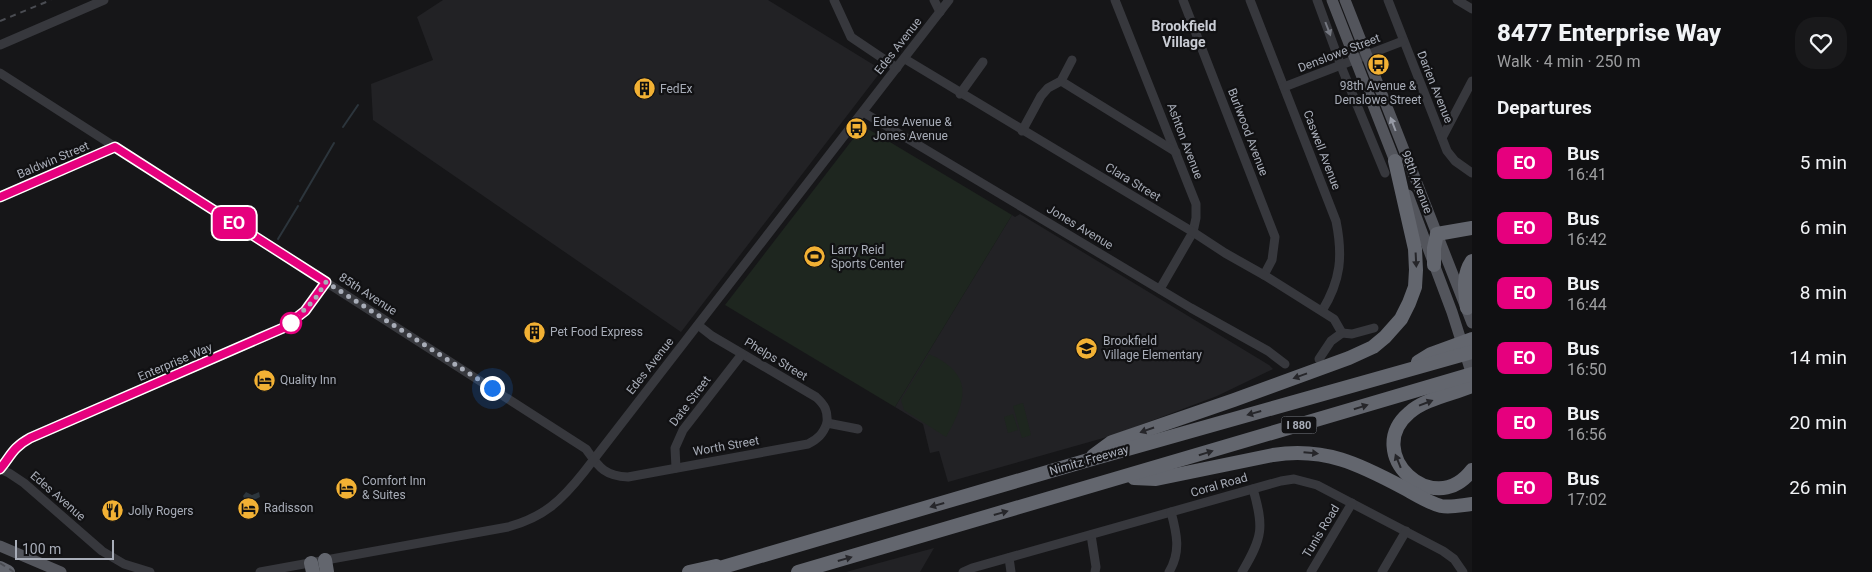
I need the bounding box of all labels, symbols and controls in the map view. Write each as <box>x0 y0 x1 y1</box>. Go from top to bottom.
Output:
street label: Edes Avenue <box>871 15 925 77</box>
button: heart <box>1795 17 1847 69</box>
district label: Brookfield Village <box>1152 18 1217 50</box>
text: 8477 Enterprise Way <box>1497 19 1721 47</box>
one-way arrow <box>1324 22 1332 37</box>
street label: Denslowe Street <box>1296 31 1382 75</box>
street label: Darien Avenue <box>1414 49 1456 125</box>
text: Walk · 4 min · 250 m <box>1497 52 1641 71</box>
bus stop icon: 98th Avenue & Denslowe Street <box>1366 53 1390 77</box>
building icon: FedEx <box>632 77 656 101</box>
place label: 98th Avenue & Denslowe Street <box>1335 79 1421 107</box>
place label: FedEx <box>660 82 692 96</box>
street label: Burlwood Avenue <box>1225 86 1271 178</box>
text: Departures <box>1497 96 1592 119</box>
street label: Ashton Avenue <box>1164 101 1206 181</box>
street label: Caswell Avenue <box>1300 108 1344 192</box>
place label: Edes Avenue & Jones Avenue <box>873 115 952 143</box>
one-way arrow <box>1389 116 1396 131</box>
bus stop icon: Edes Avenue & Jones Avenue <box>845 117 869 141</box>
street label: Baldwin Street <box>15 139 91 181</box>
text: Bus <box>1567 142 1600 165</box>
street label: 98th Avenue <box>1399 149 1435 215</box>
text: 5 min <box>1800 151 1847 174</box>
text: EO <box>1513 152 1536 173</box>
street label: Clara Street <box>1103 160 1163 204</box>
text: 16:41 <box>1567 165 1607 184</box>
street label: Jones Avenue <box>1044 202 1116 252</box>
line badge: EO <box>212 207 256 239</box>
text: Bus <box>1567 207 1600 230</box>
text: EO <box>223 212 245 233</box>
text: 6 min <box>1800 216 1847 239</box>
text: EO <box>1513 217 1536 238</box>
text: 16:42 <box>1567 230 1607 249</box>
place label: Larry Reid Sports Center <box>831 243 904 271</box>
sports icon: Larry Reid Sports Center <box>803 245 827 269</box>
one-way arrow <box>1412 253 1420 269</box>
street label: 85th Avenue <box>336 270 400 318</box>
text: Bus <box>1567 272 1600 295</box>
text: 8 min <box>1800 281 1847 304</box>
text: EO <box>1513 282 1536 303</box>
text: 16:44 <box>1567 295 1607 314</box>
unlabelled marker <box>280 312 302 334</box>
building icon: Pet Food Express <box>522 320 546 344</box>
place label: Pet Food Express <box>550 325 643 339</box>
place label: Brookfield Village Elementary <box>1103 334 1202 362</box>
street label: Edes Avenue <box>623 335 677 397</box>
street label: Phelps Street <box>742 335 810 383</box>
school or university icon: Brookfield Village Elementary <box>1075 336 1099 360</box>
text: Bus <box>1567 337 1600 360</box>
street label: Enterprise Way <box>136 340 215 384</box>
text: 14 min <box>1789 346 1847 369</box>
text: EO <box>1513 347 1536 368</box>
text: 16:50 <box>1567 360 1607 379</box>
hotel icon: Quality Inn <box>252 368 276 392</box>
one-way arrow <box>1292 372 1307 380</box>
place label: Quality Inn <box>280 373 336 387</box>
street label: Date Street <box>667 373 713 429</box>
your location <box>480 376 505 401</box>
one-way arrow <box>1419 399 1434 407</box>
one-way arrow <box>1354 402 1369 410</box>
text: Bus <box>1567 402 1600 425</box>
one-way arrow <box>1247 410 1262 418</box>
text: 20 min <box>1789 411 1847 434</box>
text: EO <box>1513 412 1536 433</box>
road number: I 880 <box>1282 416 1316 434</box>
text: 16:56 <box>1567 425 1607 444</box>
one-way arrow <box>1139 426 1154 434</box>
street label: Worth Street <box>692 433 760 459</box>
street label: Nimitz Freeway <box>1048 442 1131 478</box>
one-way arrow <box>1198 449 1213 456</box>
one-way arrow <box>1304 449 1320 457</box>
one-way arrow <box>1394 453 1402 468</box>
text: Bus <box>1567 467 1600 490</box>
street label: Edes Avenue <box>28 468 88 524</box>
street label: Coral Road <box>1189 470 1249 500</box>
place label: Comfort Inn & Suites <box>362 474 426 502</box>
hotel icon: Comfort Inn & Suites <box>334 476 358 500</box>
text: 26 min <box>1789 476 1847 499</box>
text: EO <box>1513 477 1536 498</box>
text: 17:02 <box>1567 490 1607 509</box>
hotel icon: Radisson <box>236 496 260 520</box>
restaurant icon: Jolly Rogers <box>100 499 124 523</box>
place label: Radisson <box>264 501 313 515</box>
one-way arrow <box>930 501 945 509</box>
street label: Tunis Road <box>1300 502 1342 560</box>
place label: Jolly Rogers <box>128 504 194 518</box>
one-way arrow <box>993 509 1008 517</box>
scale bar <box>15 537 114 560</box>
text: 100 m <box>22 541 61 557</box>
one-way arrow <box>837 554 852 562</box>

